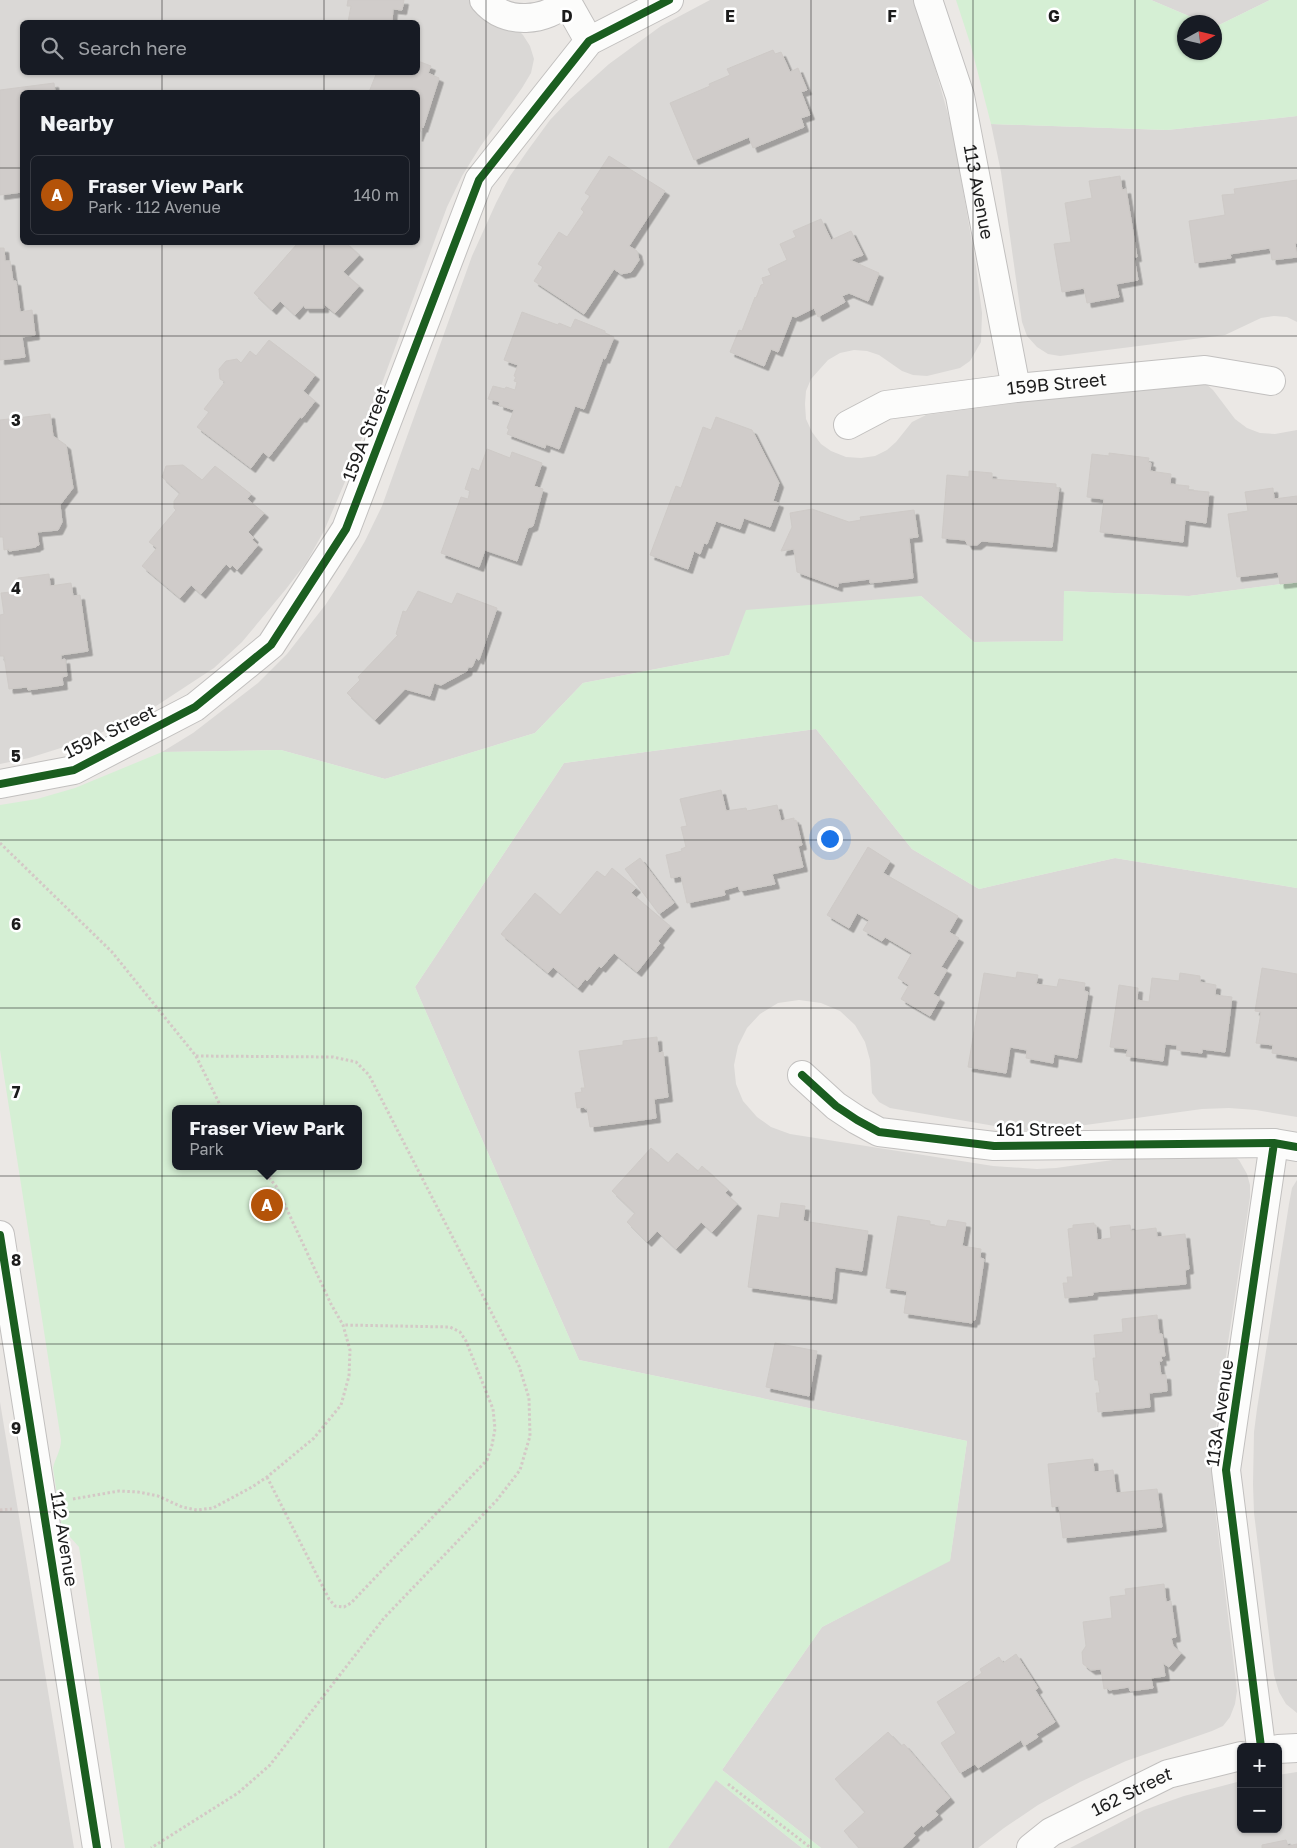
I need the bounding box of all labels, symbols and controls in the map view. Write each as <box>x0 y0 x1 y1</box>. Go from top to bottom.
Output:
text: D <box>561 6 573 26</box>
text: E <box>725 6 735 26</box>
text: F <box>887 6 897 26</box>
text: G <box>1048 6 1060 26</box>
north arrow <box>1177 15 1222 60</box>
search box <box>20 20 420 75</box>
icon: search <box>38 34 66 62</box>
text: Search here <box>78 36 187 59</box>
text: Nearby <box>40 110 114 136</box>
street label: 113 Avenue <box>960 143 999 241</box>
text: Fraser View Park <box>88 174 244 197</box>
text: A <box>51 185 63 205</box>
text: 140 m <box>353 185 399 205</box>
text: Park · 112 Avenue <box>88 197 221 217</box>
street label: 159B Street <box>1005 367 1107 399</box>
street label: 159A Street <box>337 383 393 484</box>
text: 3 <box>11 410 21 430</box>
text: 4 <box>11 578 21 598</box>
street label: 159A Street <box>60 699 159 763</box>
text: 5 <box>11 746 21 766</box>
your location <box>817 826 843 852</box>
text: 6 <box>11 914 21 934</box>
text: 7 <box>12 1082 21 1102</box>
popup <box>172 1105 362 1170</box>
text: Fraser View Park <box>189 1116 345 1139</box>
street label: 161 Street <box>996 1118 1082 1140</box>
text: Park <box>189 1139 224 1159</box>
pin: A <box>251 1186 283 1224</box>
text: 8 <box>11 1250 21 1270</box>
street label: 113A Avenue <box>1201 1358 1237 1468</box>
text: 9 <box>11 1418 21 1438</box>
street label: 112 Avenue <box>47 1490 83 1588</box>
map controls <box>1237 1743 1282 1833</box>
button: + <box>1237 1743 1282 1788</box>
street label: 162 Street <box>1087 1761 1174 1820</box>
button: − <box>1237 1788 1282 1833</box>

